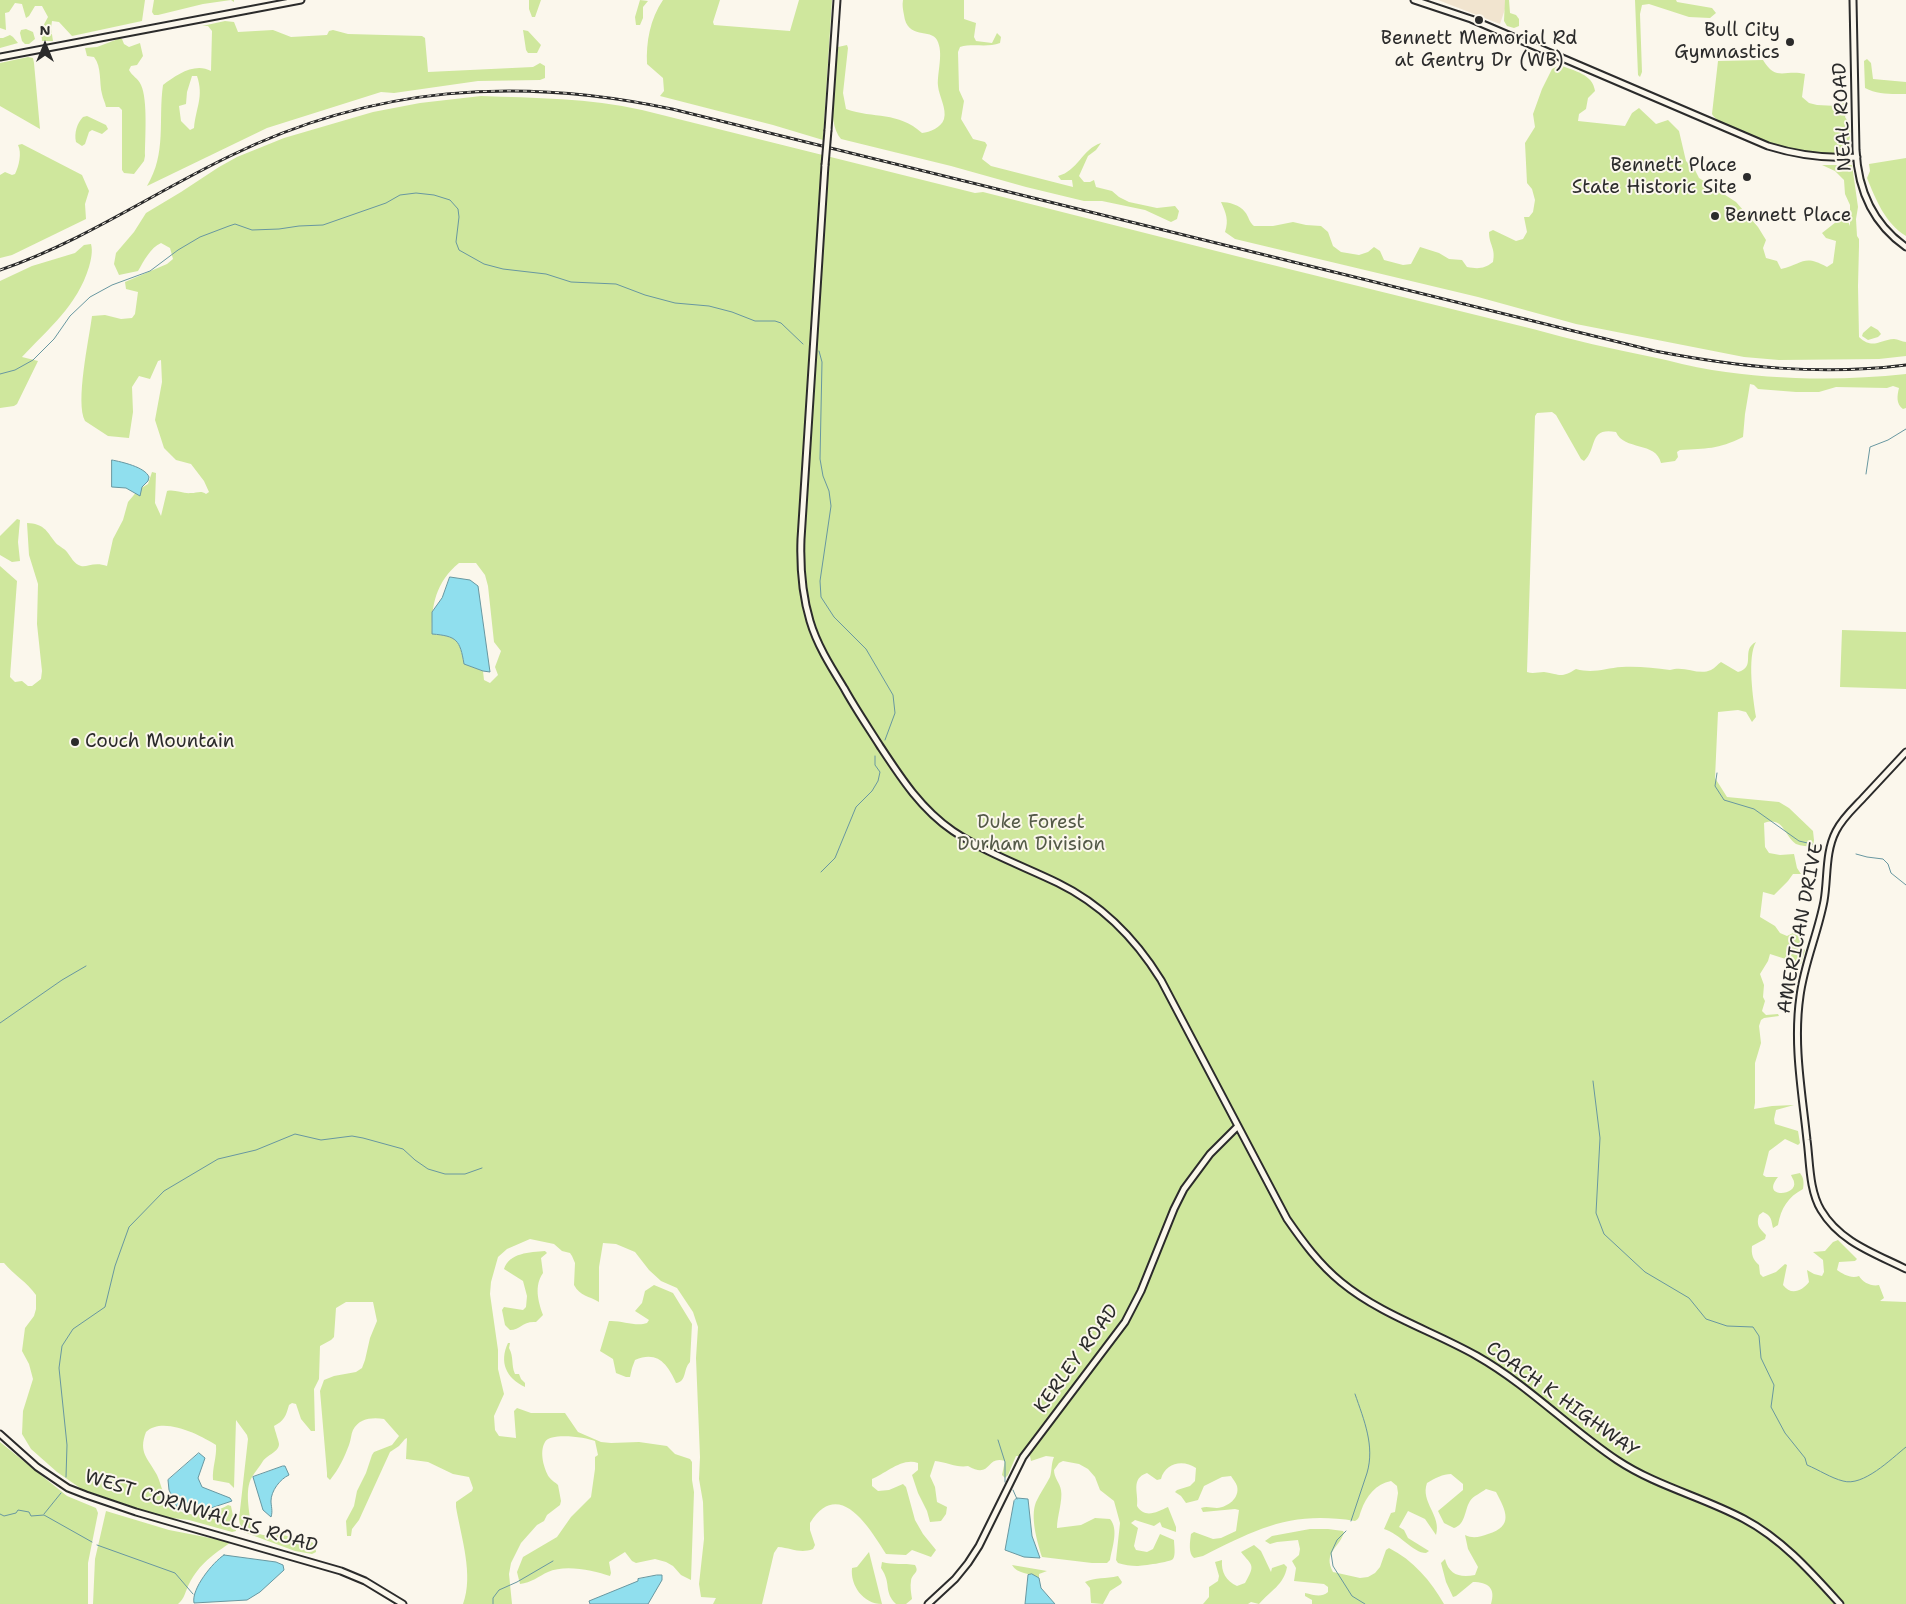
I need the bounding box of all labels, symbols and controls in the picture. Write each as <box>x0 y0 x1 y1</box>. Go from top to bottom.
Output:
marker: Bennett Memorial Rd at Gentry Dr (WB) <box>1473 14 1485 26</box>
north arrow <box>20 20 70 70</box>
place label: Bull City Gymnastics <box>1674 20 1780 64</box>
text: N <box>39 21 51 39</box>
place label: Bennett Memorial Rd at Gentry Dr (WB) <box>1381 28 1577 72</box>
marker: Bull City Gymnastics <box>1784 36 1796 48</box>
street label: NEAL ROAD <box>1829 62 1857 172</box>
place label: Bennett Place State Historic Site <box>1572 155 1737 199</box>
marker: Bennett Place State Historic Site <box>1741 171 1753 183</box>
place label: Bennett Place <box>1725 205 1852 227</box>
marker: Bennett Place <box>1709 210 1721 222</box>
place label: Couch Mountain <box>85 731 234 753</box>
marker: Couch Mountain <box>69 736 81 748</box>
park label: Duke Forest Durham Division <box>957 812 1105 856</box>
street label: AMERICAN DRIVE <box>1773 840 1829 1016</box>
street label: KERLEY ROAD <box>1030 1300 1124 1418</box>
street label: COACH K HIGHWAY <box>1481 1337 1643 1463</box>
street label: WEST CORNWALLIS ROAD <box>82 1466 320 1558</box>

